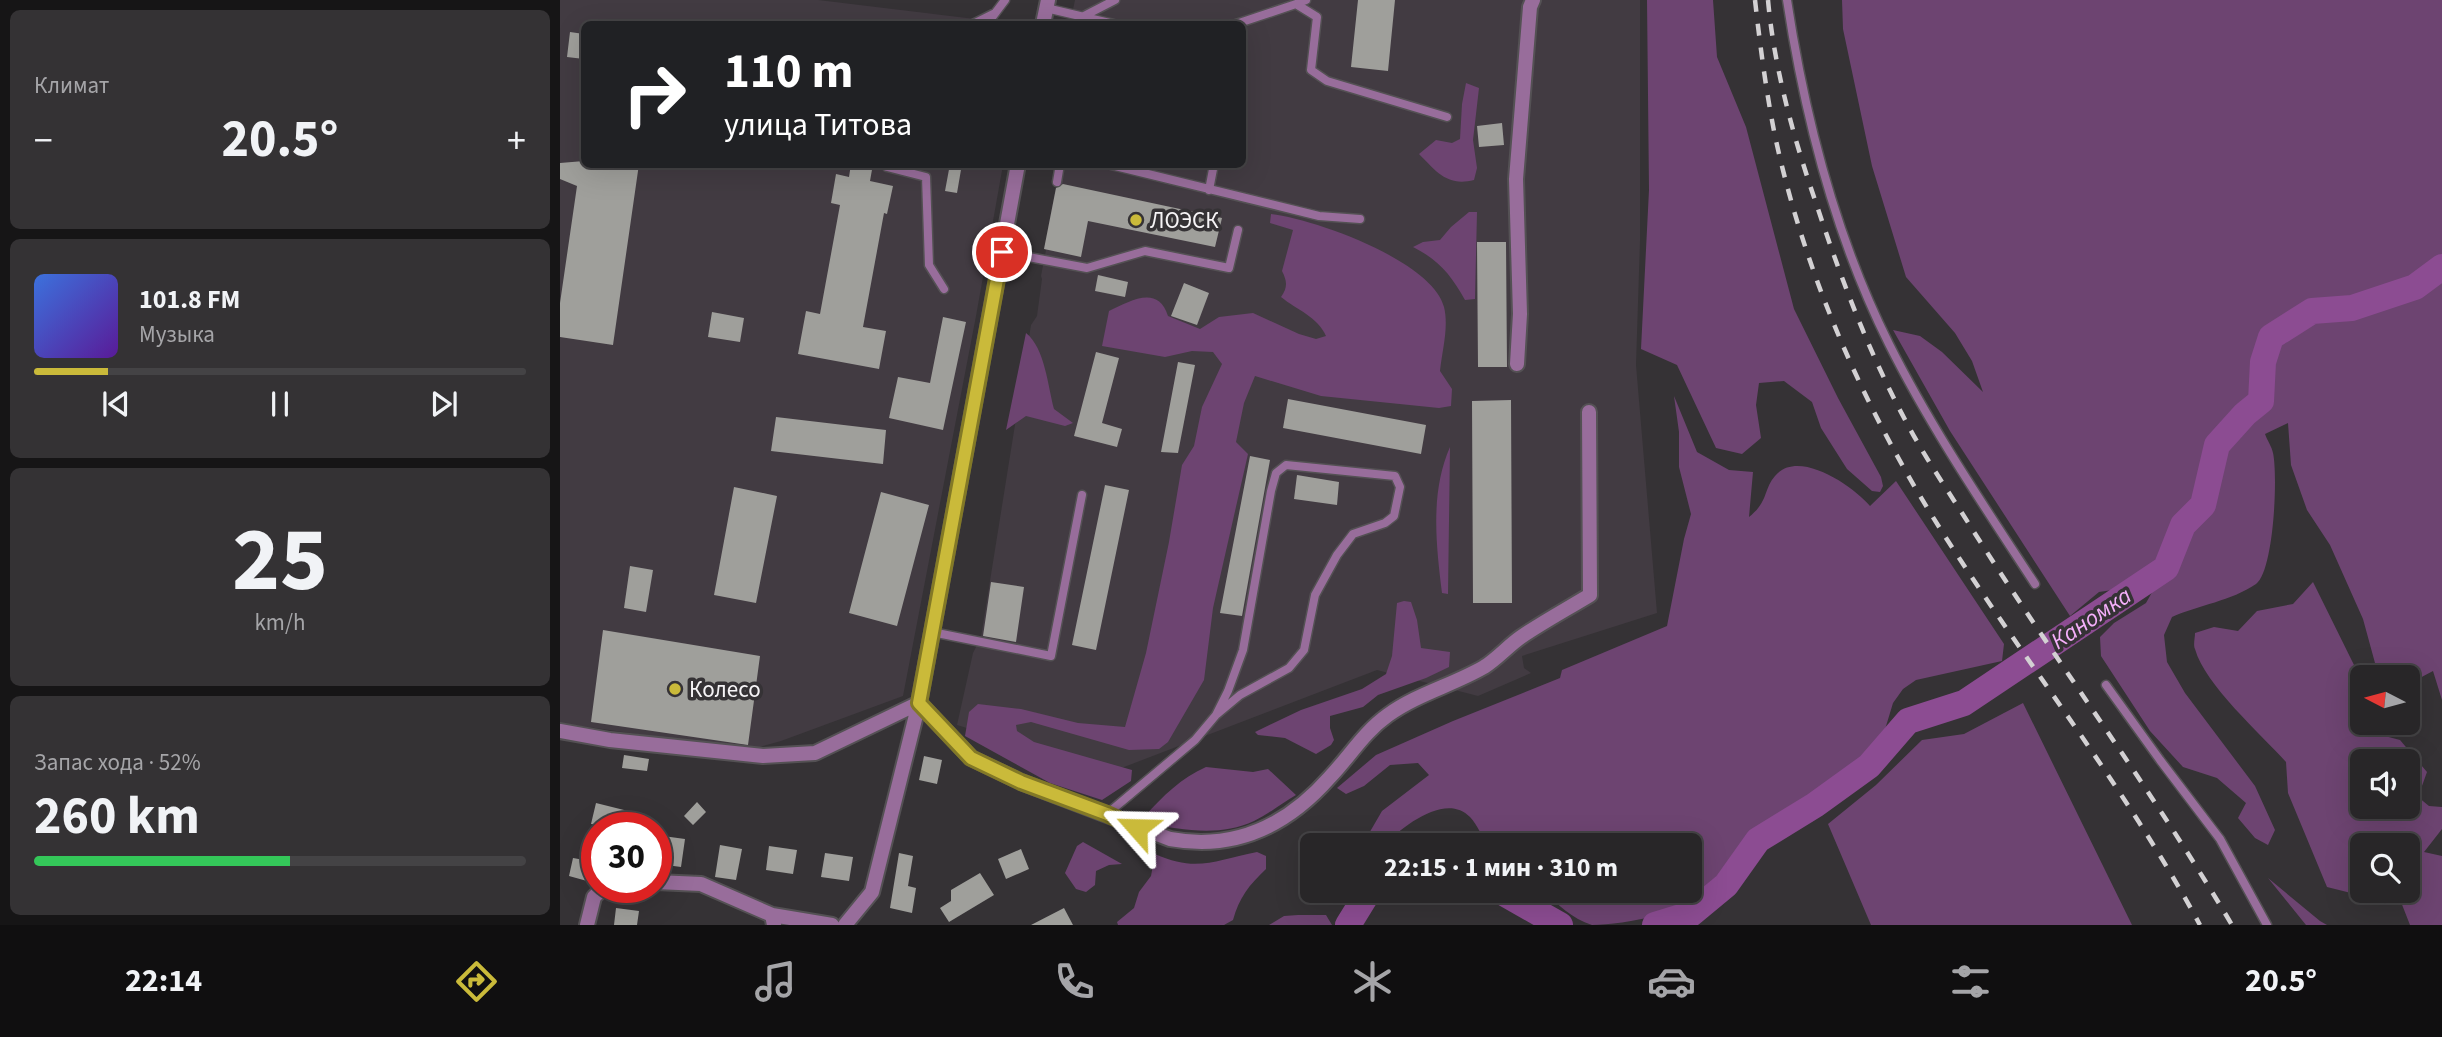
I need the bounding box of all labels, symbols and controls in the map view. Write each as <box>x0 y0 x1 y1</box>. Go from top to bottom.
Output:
text: 110 m <box>724 37 853 107</box>
icon: right <box>609 49 700 140</box>
text: Климат <box>34 69 109 102</box>
text: улица Титова <box>724 102 912 148</box>
text: 20.5° <box>222 103 338 177</box>
text: − <box>34 114 53 168</box>
text: + <box>507 114 526 168</box>
place label: ЛОЭСК <box>1150 204 1219 237</box>
marker: ЛОЭСК <box>1128 212 1144 228</box>
pin <box>972 222 1032 282</box>
icon: arrive <box>983 233 1021 271</box>
text: 101.8 FM <box>139 281 240 318</box>
text: Музыка <box>139 318 215 351</box>
icon: previous <box>97 385 135 423</box>
icon: pause <box>261 385 299 423</box>
icon: next <box>425 385 463 423</box>
text: 25 <box>232 496 328 625</box>
water label: Каномка <box>2044 578 2139 658</box>
text: km/h <box>254 606 306 639</box>
north arrow <box>2350 665 2420 735</box>
map controls <box>2350 665 2420 903</box>
place label: Колесо <box>689 673 761 706</box>
marker: Колесо <box>667 681 683 697</box>
text: Запас хода · 52% <box>34 746 201 779</box>
button: sound <box>2350 749 2420 819</box>
text: 260 km <box>34 780 200 854</box>
position arrow <box>1100 791 1174 865</box>
speed limit sign: 30 <box>581 812 672 903</box>
button: search <box>2350 833 2420 903</box>
text: 22:15 · 1 мин · 310 m <box>1384 849 1618 886</box>
icon: directions <box>452 957 501 1006</box>
icon: music <box>751 957 800 1006</box>
icon: phone <box>1050 957 1099 1006</box>
icon: climate <box>1348 957 1397 1006</box>
icon: car <box>1647 957 1696 1006</box>
icon: filters <box>1946 957 1995 1006</box>
text: 22:14 <box>125 958 202 1004</box>
text: 20.5° <box>2245 958 2317 1004</box>

